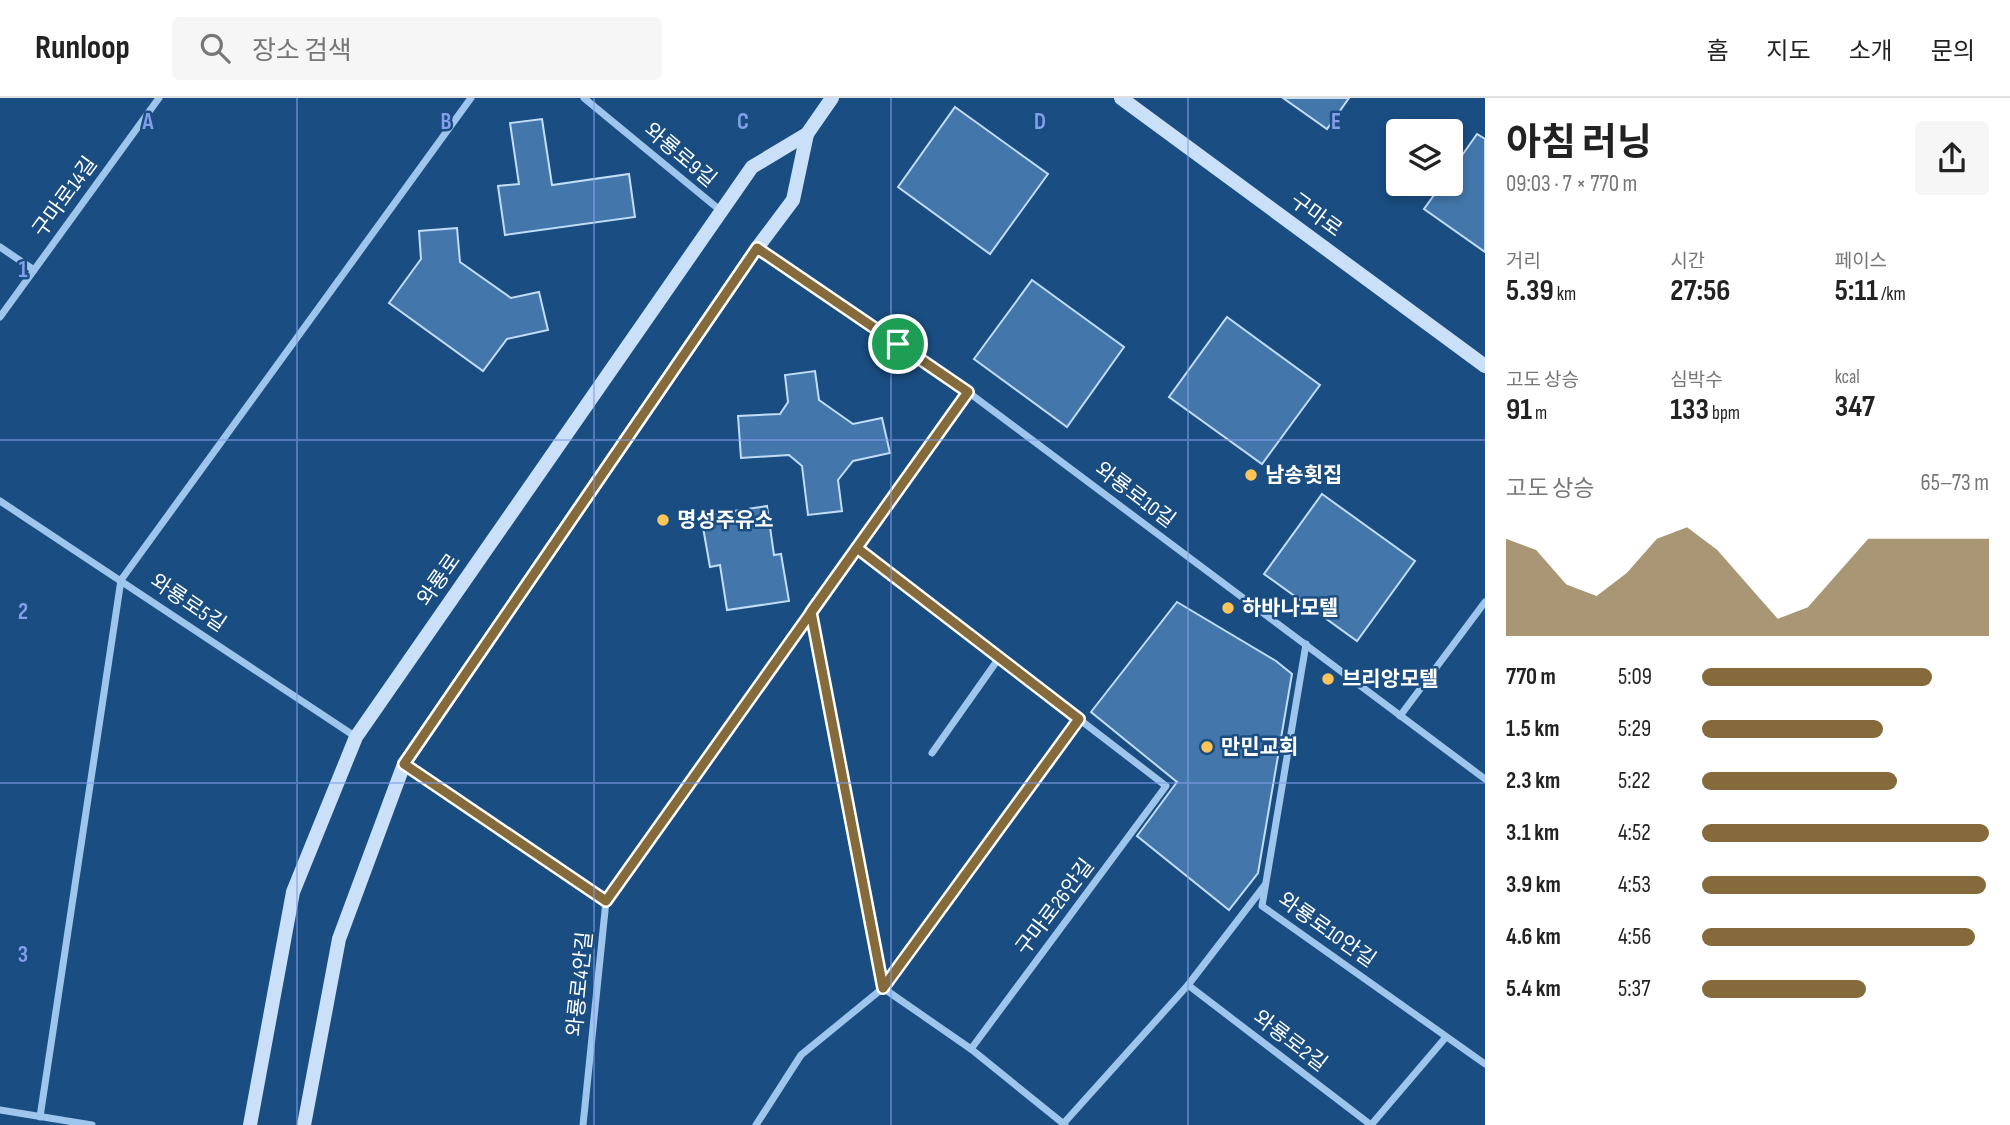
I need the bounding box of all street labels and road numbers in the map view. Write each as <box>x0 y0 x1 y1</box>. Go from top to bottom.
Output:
street label: 와룡로9길 <box>639 118 721 192</box>
street label: 구마로14길 <box>27 152 103 242</box>
street label: 구마로 <box>1285 188 1347 242</box>
street label: 와룡로10길 <box>1090 457 1180 533</box>
street label: 와룡로 <box>412 549 466 611</box>
street label: 와룡로5길 <box>145 569 231 637</box>
street label: 구마로26안길 <box>1011 854 1099 960</box>
street label: 와룡로10안길 <box>1273 887 1381 973</box>
street label: 와룡로4안길 <box>562 930 598 1038</box>
street label: 와룡로2길 <box>1248 1005 1332 1077</box>

